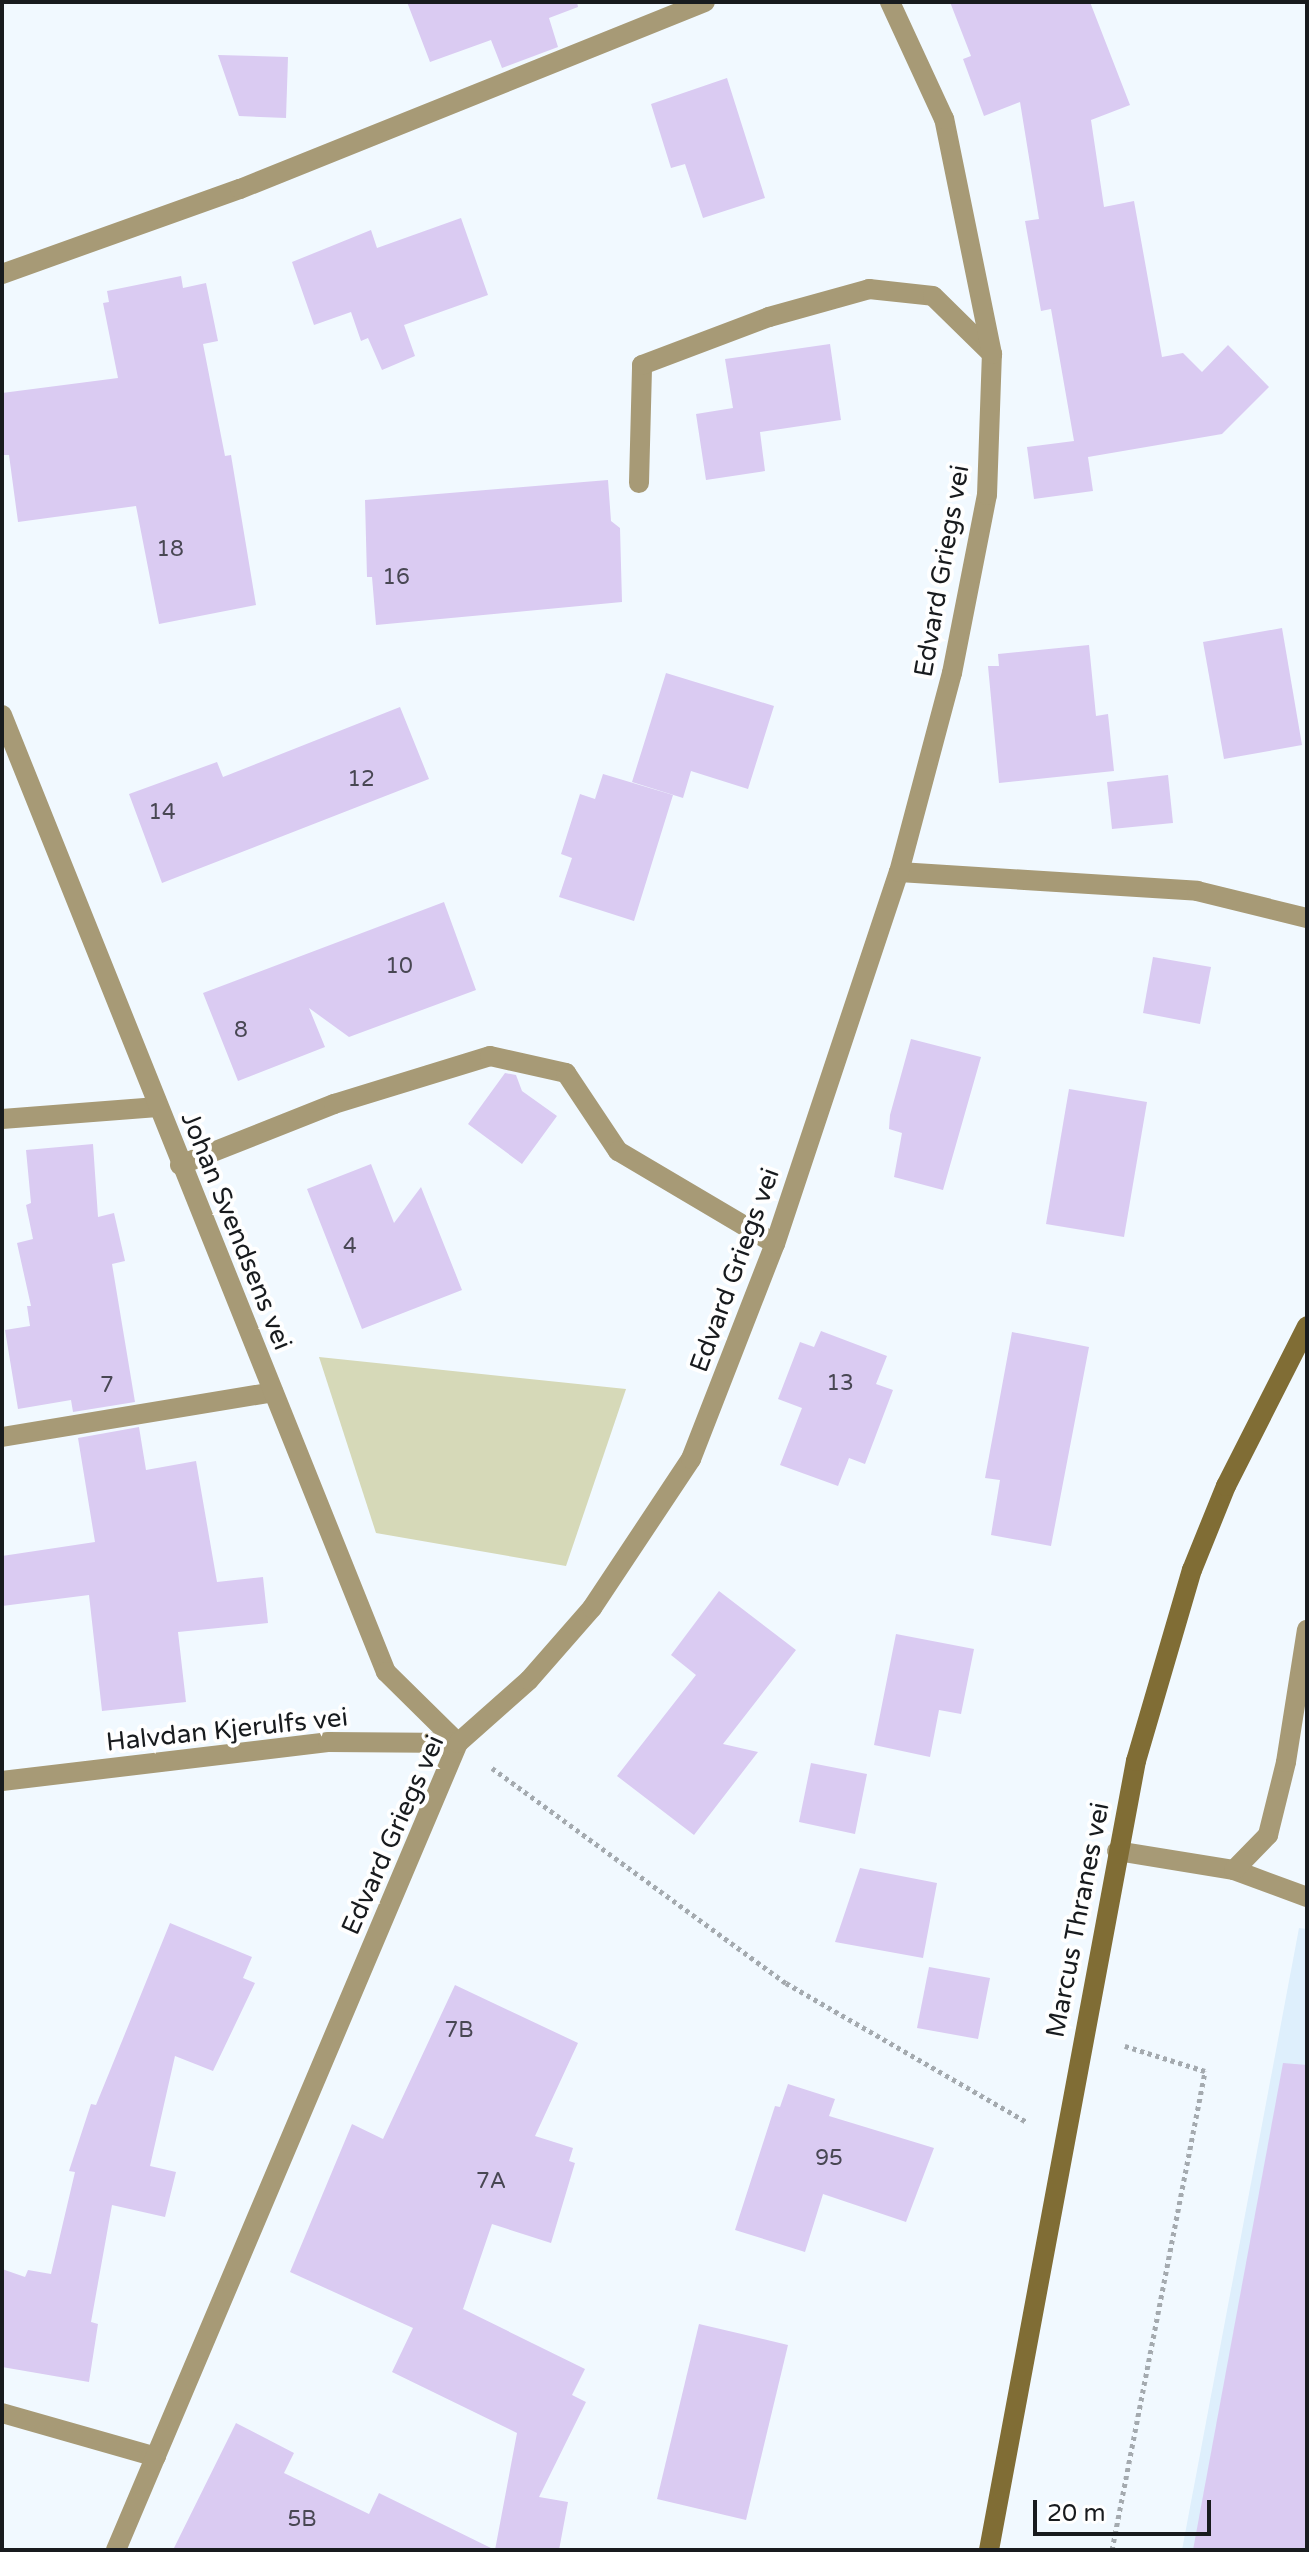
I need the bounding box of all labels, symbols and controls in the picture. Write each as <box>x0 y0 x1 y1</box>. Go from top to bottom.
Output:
street label: Edvard Griegs vei <box>908 462 976 680</box>
house number: 18 <box>156 537 184 563</box>
house number: 16 <box>382 565 410 591</box>
house number: 12 <box>347 767 375 793</box>
house number: 14 <box>148 800 176 826</box>
house number: 10 <box>385 954 413 980</box>
house number: 8 <box>234 1018 248 1044</box>
street label: Johan Svendsens vei <box>174 1108 298 1354</box>
street label: Edvard Griegs vei <box>684 1164 786 1376</box>
house number: 4 <box>343 1234 357 1260</box>
house number: 13 <box>826 1371 854 1397</box>
house number: 7 <box>100 1373 114 1399</box>
street label: Halvdan Kjerulfs vei <box>105 1702 349 1758</box>
street label: Edvard Griegs vei <box>335 1731 451 1939</box>
street label: Marcus Thranes vei <box>1040 1800 1116 2040</box>
house number: 7B <box>444 2018 474 2044</box>
house number: 95 <box>815 2146 843 2172</box>
house number: 7A <box>476 2169 506 2195</box>
scale bar <box>1037 2484 1215 2534</box>
text: 20 m <box>1047 2499 1105 2528</box>
house number: 5B <box>287 2507 317 2533</box>

